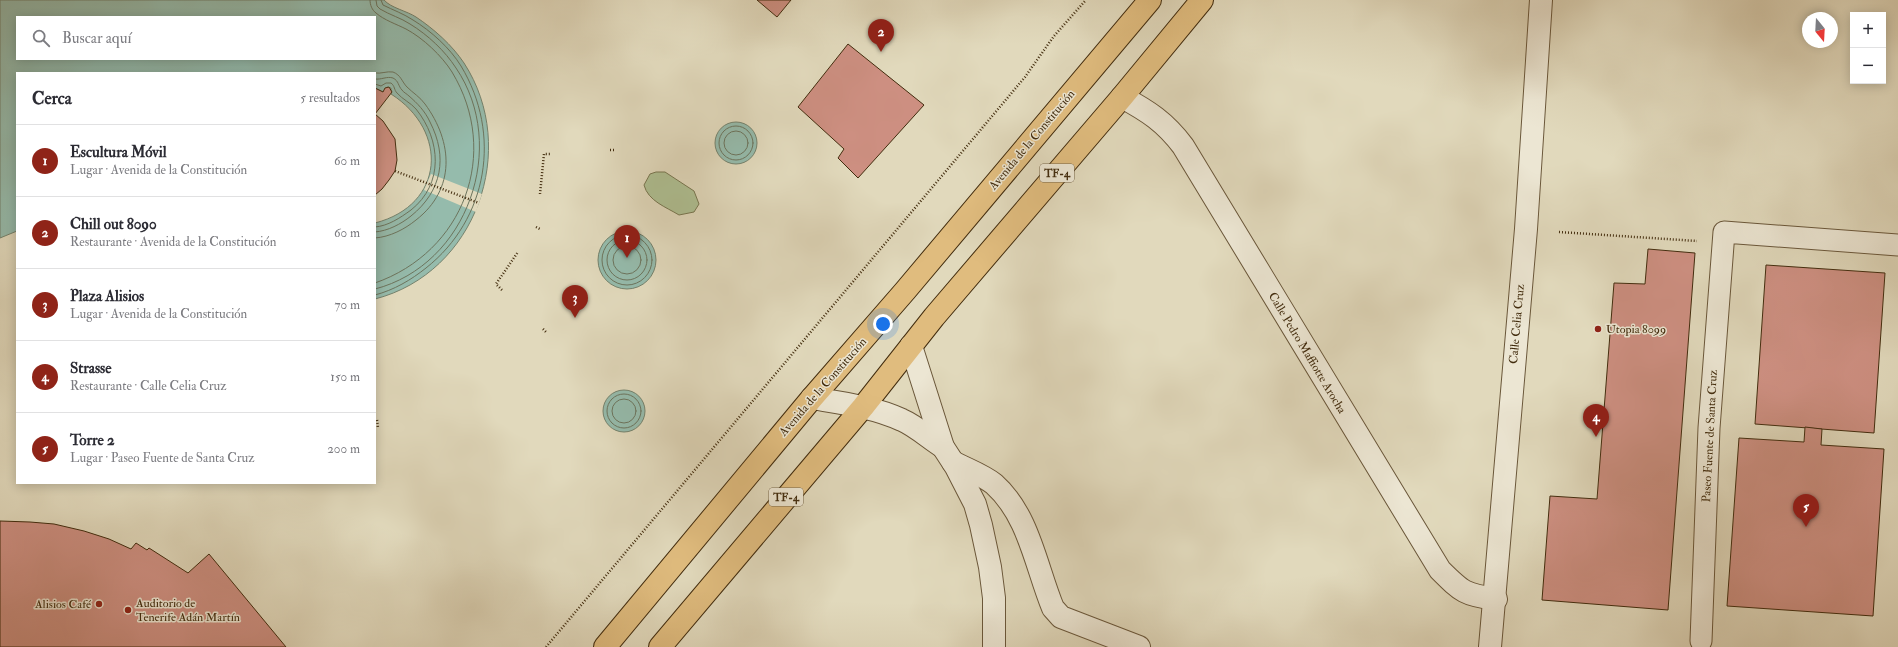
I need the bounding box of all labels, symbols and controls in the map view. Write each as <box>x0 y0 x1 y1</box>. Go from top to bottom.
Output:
north arrow <box>1802 12 1838 48</box>
map controls <box>1850 12 1886 84</box>
button: + <box>1850 12 1886 48</box>
search box <box>16 16 376 60</box>
pin: 2 <box>868 19 894 52</box>
icon: search <box>30 27 52 49</box>
text: Buscar aquí <box>62 29 131 48</box>
button: − <box>1850 48 1886 84</box>
street label: Avenida de la Constitución <box>985 87 1078 194</box>
text: Cerca <box>32 88 72 109</box>
text: 5 resultados <box>300 90 360 106</box>
text: Escultura Móvil <box>70 143 167 162</box>
text: 1 <box>43 153 47 169</box>
text: 60 m <box>334 153 360 169</box>
text: Lugar · Avenida de la Constitución <box>70 162 247 178</box>
road number: TF-4 <box>1040 164 1074 182</box>
text: Chill out 8090 <box>70 215 157 234</box>
text: 2 <box>42 225 48 241</box>
text: 60 m <box>334 225 360 241</box>
pin: 1 <box>614 225 640 258</box>
text: Restaurante · Avenida de la Constitución <box>70 234 276 250</box>
street label: Calle Celia Cruz <box>1506 283 1528 365</box>
pin: 3 <box>562 285 588 318</box>
text: Plaza Alisios <box>70 287 144 306</box>
street label: Calle Pedro Maffiotte Arocha <box>1265 290 1350 417</box>
text: 3 <box>43 297 48 313</box>
text: 70 m <box>335 297 360 313</box>
text: Lugar · Avenida de la Constitución <box>70 306 247 322</box>
your location <box>873 314 893 334</box>
place label: Utopia 8099 <box>1606 322 1666 337</box>
marker: Utopia 8099 <box>1593 324 1603 334</box>
street label: Avenida de la Constitución <box>775 335 870 440</box>
text: Strasse <box>70 359 112 378</box>
text: 4 <box>41 369 49 385</box>
text: 150 m <box>330 369 360 385</box>
street label: Paseo Fuente de Santa Cruz <box>1699 369 1721 503</box>
text: Restaurante · Calle Celia Cruz <box>70 378 227 394</box>
pin: 4 <box>1583 404 1609 437</box>
text: Torre 2 <box>70 431 115 450</box>
text: 5 <box>42 441 48 457</box>
text: 200 m <box>327 441 360 457</box>
text: Lugar · Paseo Fuente de Santa Cruz <box>70 450 255 466</box>
road number: TF-4 <box>769 488 803 506</box>
pin: 5 <box>1793 494 1819 527</box>
place label: Auditorio de Tenerife Adán Martín <box>135 596 240 625</box>
place label: Alisios Café <box>34 597 92 612</box>
marker: Alisios Café <box>94 599 104 609</box>
marker: Auditorio de Tenerife Adán Martín <box>123 605 133 615</box>

